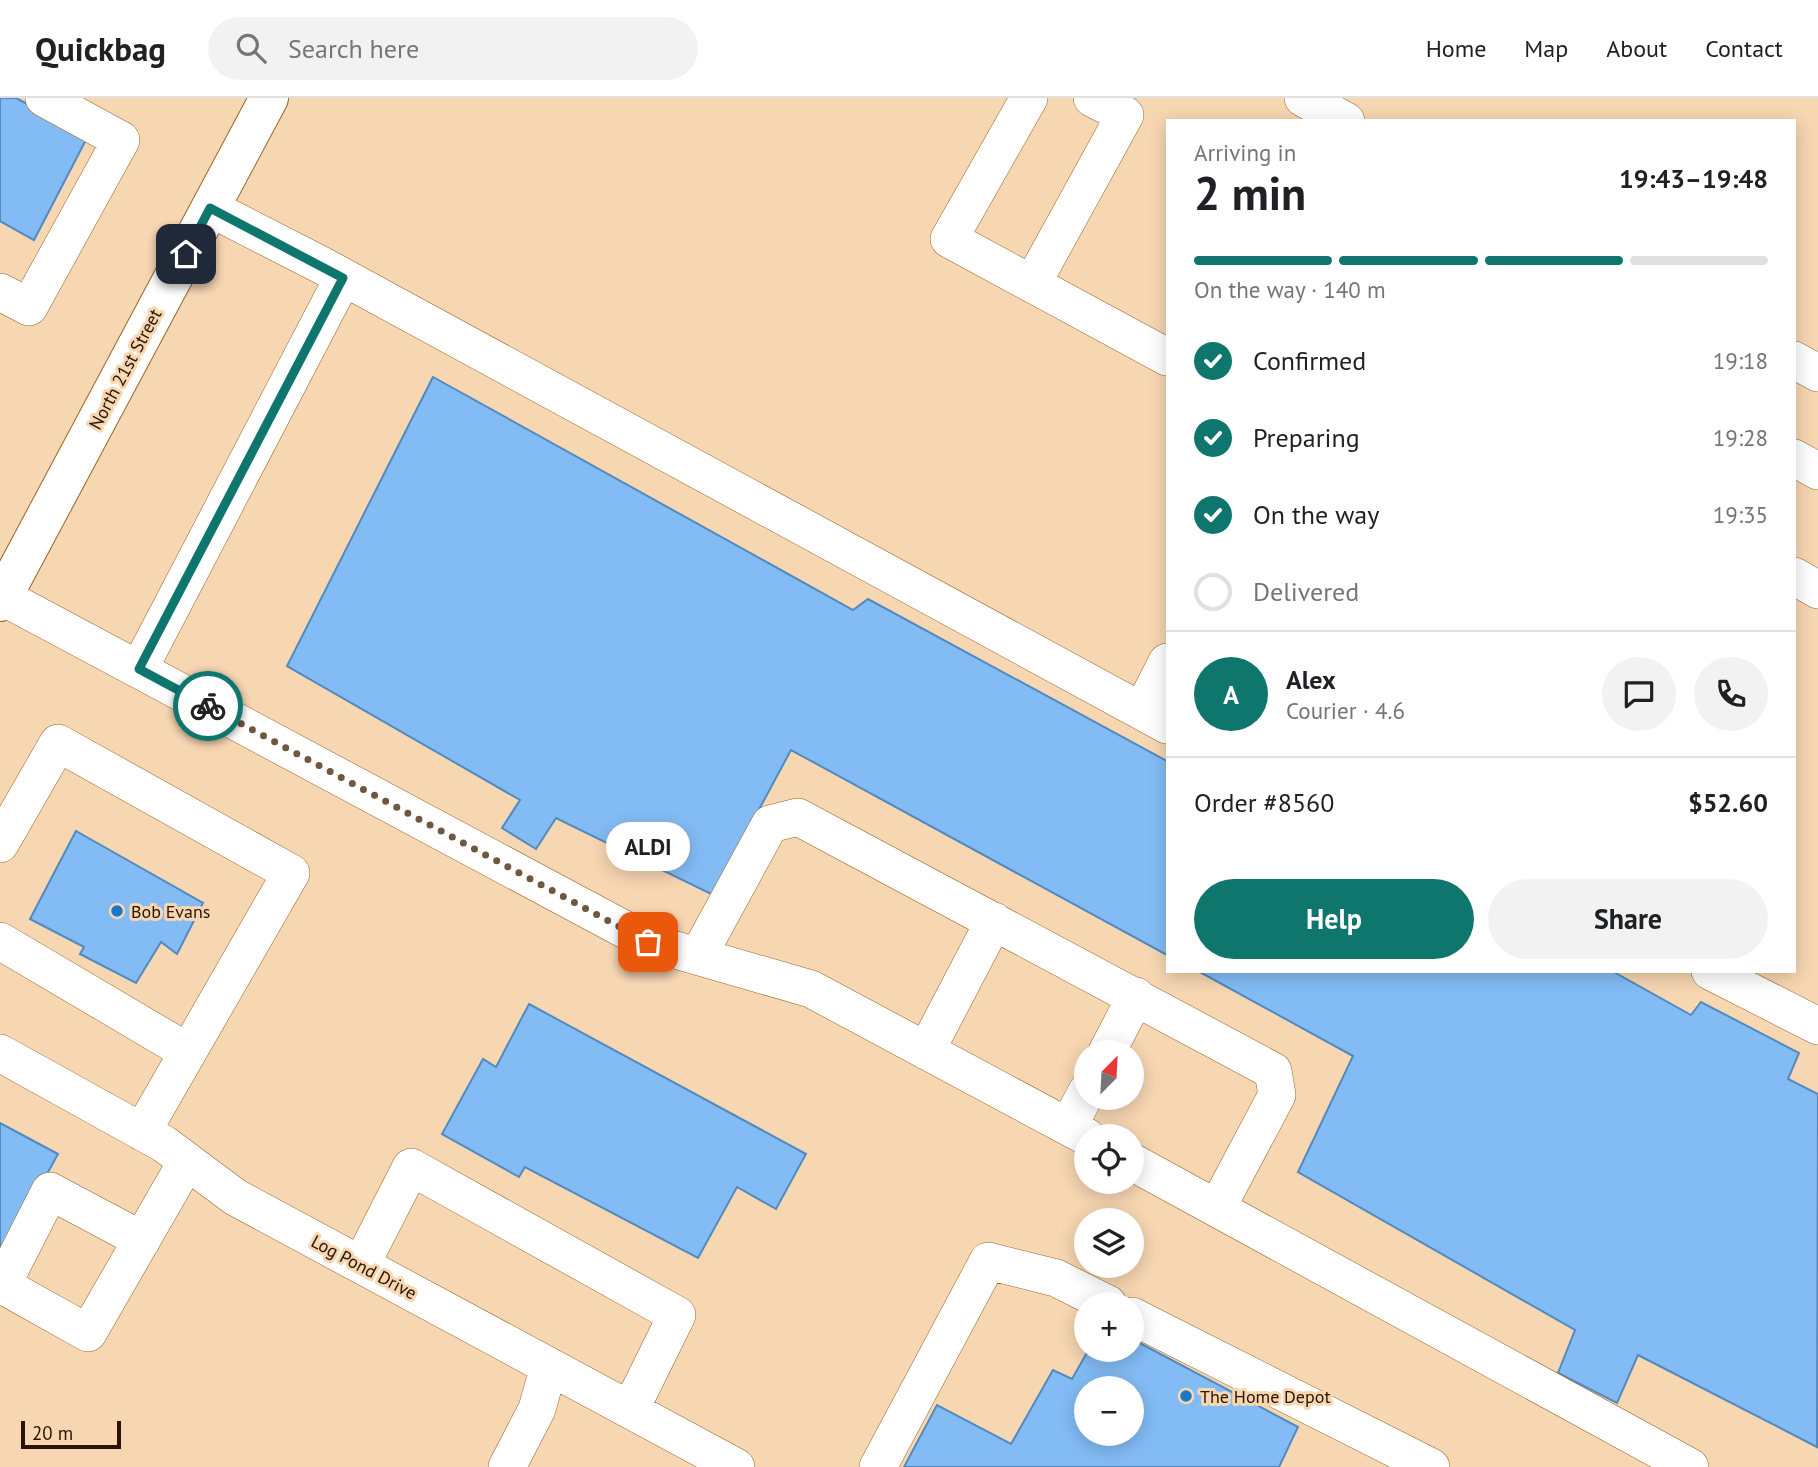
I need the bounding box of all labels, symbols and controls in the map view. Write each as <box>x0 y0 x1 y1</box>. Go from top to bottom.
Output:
search box <box>208 17 698 80</box>
text: Quickbag <box>35 27 166 70</box>
icon: search <box>232 29 270 67</box>
text: Search here <box>288 32 419 65</box>
text: Home <box>1426 33 1486 64</box>
text: Map <box>1524 33 1568 64</box>
text: About <box>1606 33 1667 64</box>
text: Contact <box>1705 33 1783 64</box>
text: Arriving in <box>1194 138 1296 167</box>
text: 19:43–19:48 <box>1619 162 1768 195</box>
text: 2 min <box>1194 163 1306 223</box>
pin <box>156 224 216 284</box>
icon: home <box>167 235 205 273</box>
text: On the way · 140 m <box>1194 275 1386 304</box>
street label: North 21st Street <box>84 305 166 433</box>
icon: check <box>1194 342 1232 380</box>
text: Confirmed <box>1253 344 1366 377</box>
text: 19:18 <box>1713 346 1768 375</box>
icon: check <box>1194 419 1232 457</box>
text: Preparing <box>1253 421 1360 454</box>
text: 19:28 <box>1713 423 1768 452</box>
icon: check <box>1194 496 1232 534</box>
text: On the way <box>1253 498 1379 531</box>
text: 19:35 <box>1713 500 1768 529</box>
text: Delivered <box>1253 575 1359 608</box>
button: chat <box>1602 657 1676 731</box>
button: phone <box>1694 657 1768 731</box>
text: Alex <box>1286 663 1336 696</box>
courier <box>173 671 243 741</box>
text: A <box>1223 678 1239 711</box>
icon: bike <box>189 687 227 725</box>
text: Courier · 4.6 <box>1286 696 1405 725</box>
text: Order #8560 <box>1194 786 1334 819</box>
text: $52.60 <box>1688 786 1768 819</box>
callout: ALDI <box>606 823 690 872</box>
text: ALDI <box>624 832 672 861</box>
button: Help <box>1194 879 1474 959</box>
button: Share <box>1488 879 1768 959</box>
place label: Bob Evans <box>131 900 210 923</box>
marker: Bob Evans <box>109 903 125 919</box>
pin <box>618 912 678 972</box>
icon: bag <box>629 923 667 961</box>
north arrow <box>1074 1040 1144 1110</box>
map controls <box>1074 1040 1144 1446</box>
button: locate <box>1074 1124 1144 1194</box>
button: layers <box>1074 1208 1144 1278</box>
street label: Log Pond Drive <box>307 1230 421 1304</box>
button: + <box>1074 1292 1144 1362</box>
button: − <box>1074 1376 1144 1446</box>
place label: The Home Depot <box>1200 1385 1331 1408</box>
marker: The Home Depot <box>1178 1388 1194 1404</box>
scale bar <box>21 1418 121 1450</box>
text: 20 m <box>32 1421 73 1445</box>

